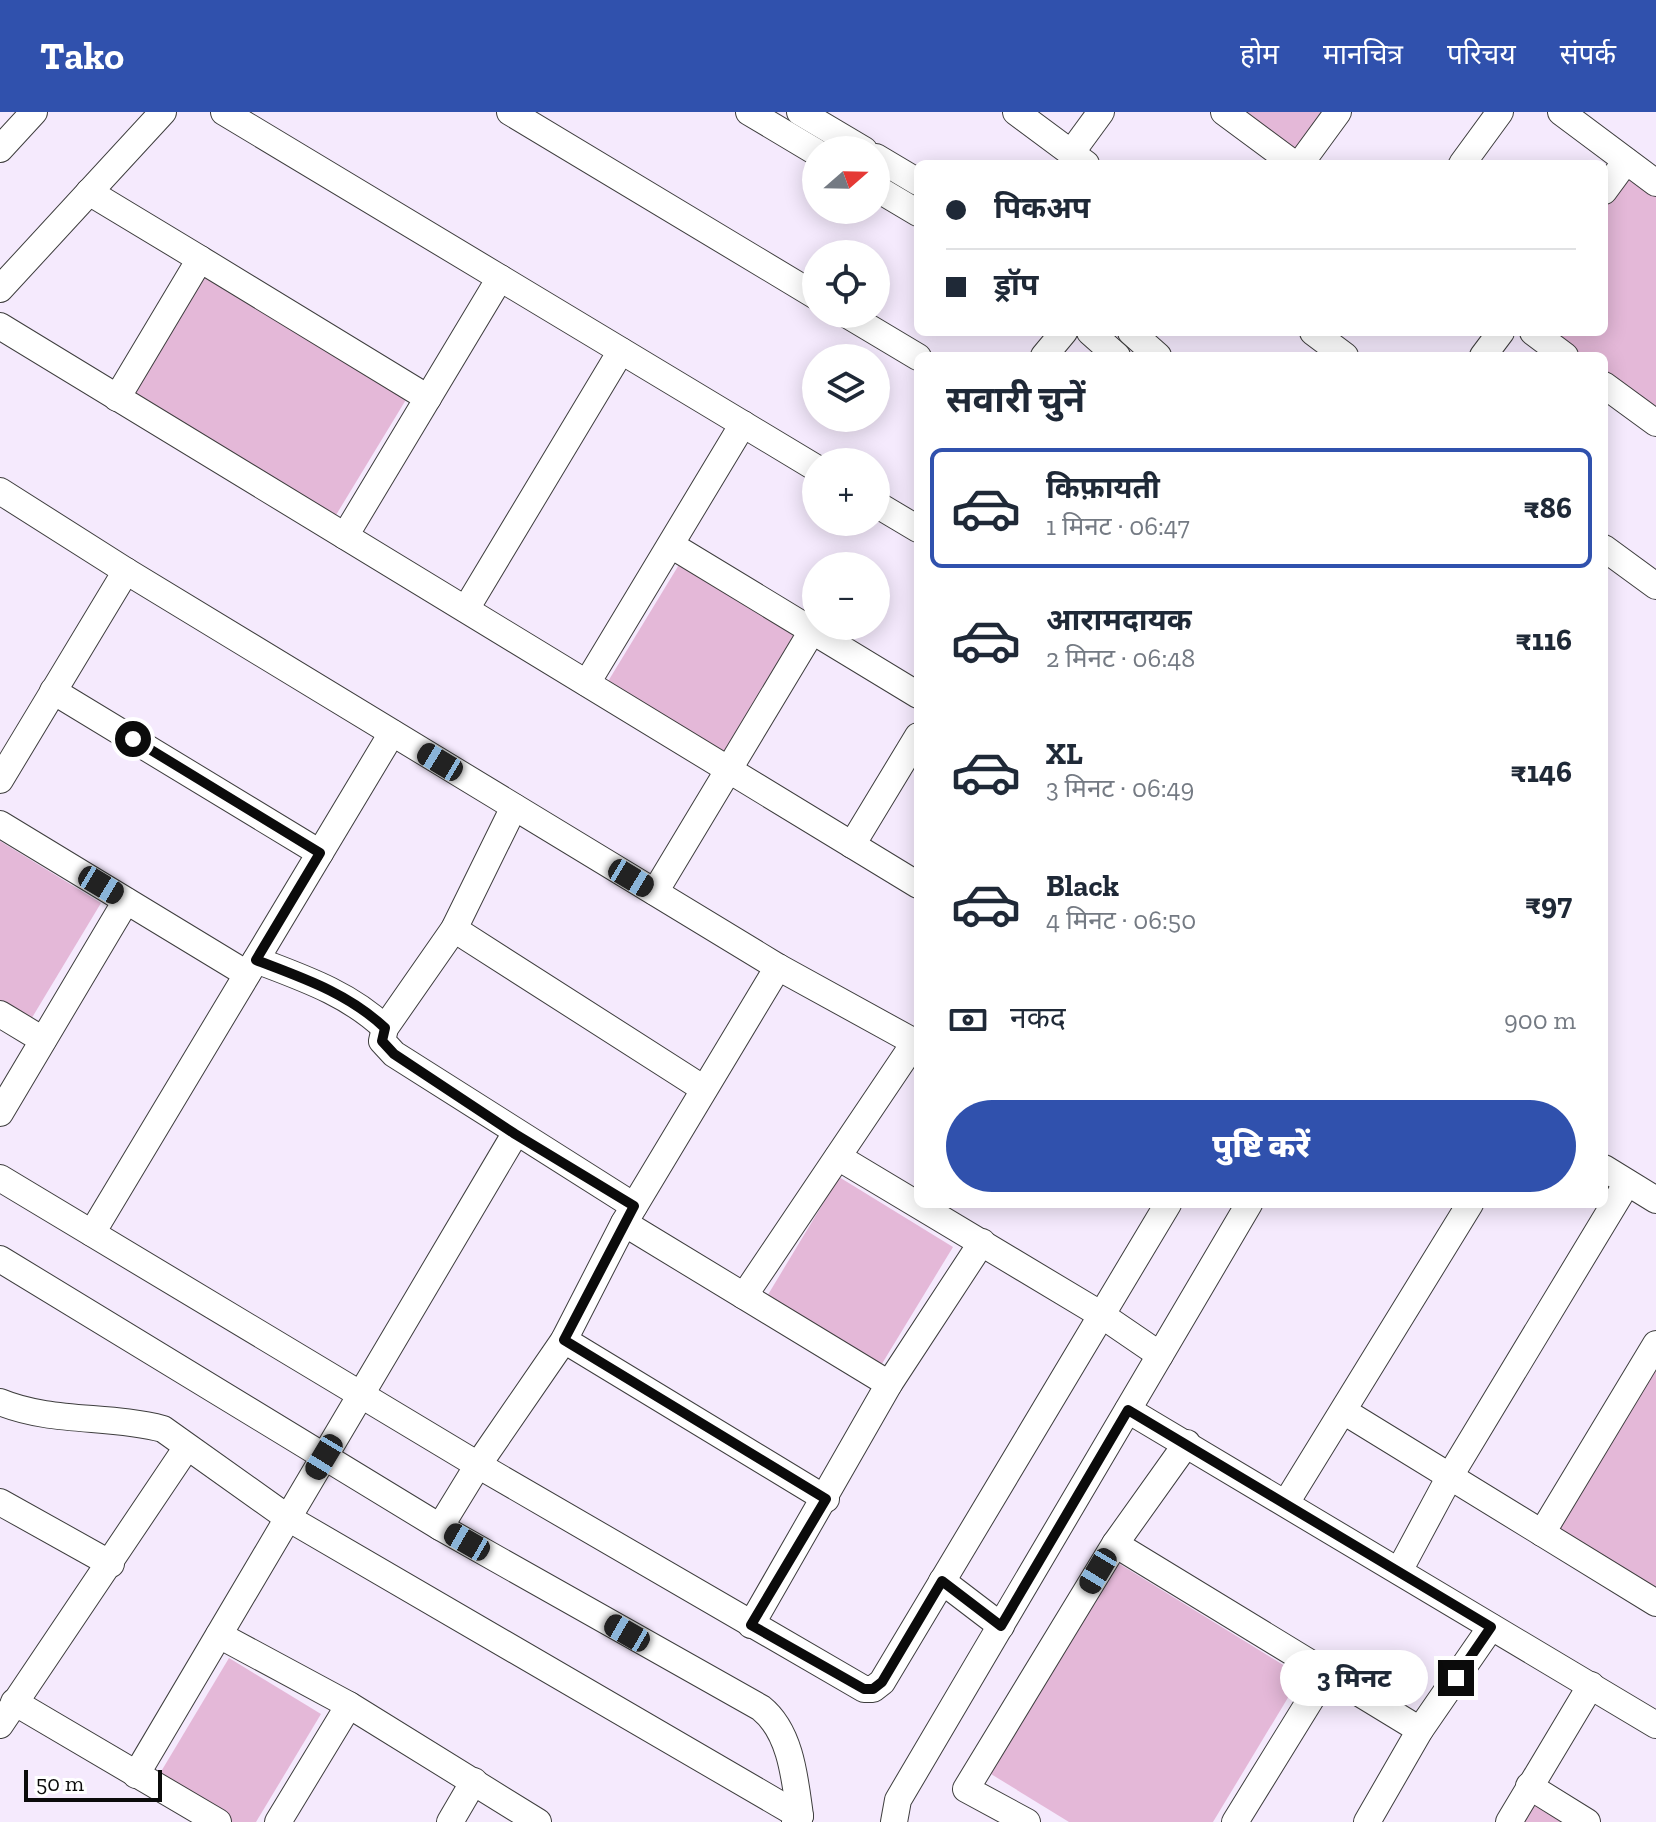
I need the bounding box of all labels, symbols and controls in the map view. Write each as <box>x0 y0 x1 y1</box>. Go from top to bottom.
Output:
text: Tako <box>40 33 124 79</box>
text: होम <box>1240 38 1279 71</box>
text: मानचित्र <box>1323 38 1403 71</box>
text: परिचय <box>1447 38 1516 71</box>
text: संपर्क <box>1560 38 1616 71</box>
north arrow <box>802 136 890 224</box>
map controls <box>802 136 890 640</box>
text: पिकअप <box>994 190 1090 226</box>
button: locate <box>802 240 890 328</box>
text: ड्रॉप <box>994 267 1038 303</box>
button: layers <box>802 344 890 432</box>
text: सवारी चुनें <box>946 378 1085 421</box>
button: + <box>802 448 890 536</box>
text: किफ़ायती <box>1046 470 1160 506</box>
icon: car <box>950 472 1022 544</box>
text: ₹86 <box>1524 490 1572 526</box>
text: 1 मिनट · 06:47 <box>1046 510 1190 542</box>
button: − <box>802 552 890 640</box>
text: आरामदायक <box>1046 602 1192 638</box>
icon: car <box>950 604 1022 676</box>
text: ₹116 <box>1516 622 1572 658</box>
text: 2 मिनट · 06:48 <box>1046 642 1195 674</box>
route start <box>115 721 151 757</box>
icon: car <box>950 736 1022 808</box>
text: XL <box>1046 736 1083 772</box>
car <box>413 739 467 785</box>
text: ₹146 <box>1511 754 1572 790</box>
text: 3 मिनट · 06:49 <box>1046 772 1194 804</box>
car <box>604 855 658 901</box>
car <box>74 862 128 908</box>
icon: car <box>950 868 1022 940</box>
text: Black <box>1046 868 1119 904</box>
text: ₹97 <box>1525 886 1572 922</box>
text: 4 मिनट · 06:50 <box>1046 904 1196 936</box>
icon: cash <box>946 998 990 1042</box>
text: नकद <box>1010 1000 1066 1036</box>
text: 900 m <box>1504 1004 1576 1036</box>
button: पुष्टि करें <box>946 1100 1576 1192</box>
car <box>301 1430 347 1484</box>
car <box>440 1520 494 1564</box>
car <box>1075 1544 1121 1598</box>
car <box>600 1611 654 1655</box>
callout: 3 मिनट <box>1280 1650 1428 1706</box>
route end <box>1438 1660 1474 1696</box>
text: 3 मिनट <box>1317 1662 1391 1694</box>
scale bar <box>24 1766 162 1802</box>
text: 50 m <box>36 1770 84 1797</box>

